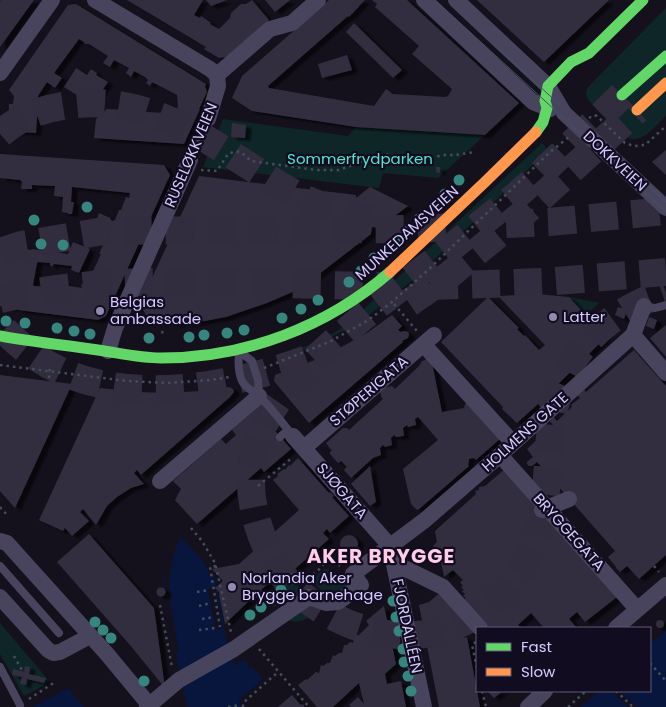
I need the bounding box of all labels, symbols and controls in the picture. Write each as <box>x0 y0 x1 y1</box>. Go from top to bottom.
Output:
street label: RUSELØKKVEIEN <box>159 99 222 210</box>
street label: DOKKVEIEN <box>579 126 652 196</box>
park label: Sommerfrydparken <box>287 148 433 169</box>
street label: MUNKEDAMSVEIEN <box>350 181 463 285</box>
place label: Belgias ambassade <box>110 291 201 329</box>
marker: Belgias ambassade <box>94 305 106 317</box>
place label: Latter <box>563 306 606 327</box>
marker: Latter <box>547 311 559 323</box>
street label: STØPERIGATA <box>325 351 413 431</box>
street label: HOLMENS GATE <box>477 387 573 476</box>
street label: SJØGATA <box>312 458 373 523</box>
street label: BRYGGEGATA <box>529 488 610 575</box>
district label: AKER BRYGGE <box>307 542 455 570</box>
place label: Norlandia Aker Brygge barnehage <box>242 567 383 605</box>
street label: FJORDALLÉEN <box>387 577 428 675</box>
marker: Norlandia Aker Brygge barnehage <box>226 581 238 593</box>
legend <box>476 627 651 692</box>
text: Fast <box>521 636 552 657</box>
text: Slow <box>521 661 556 682</box>

